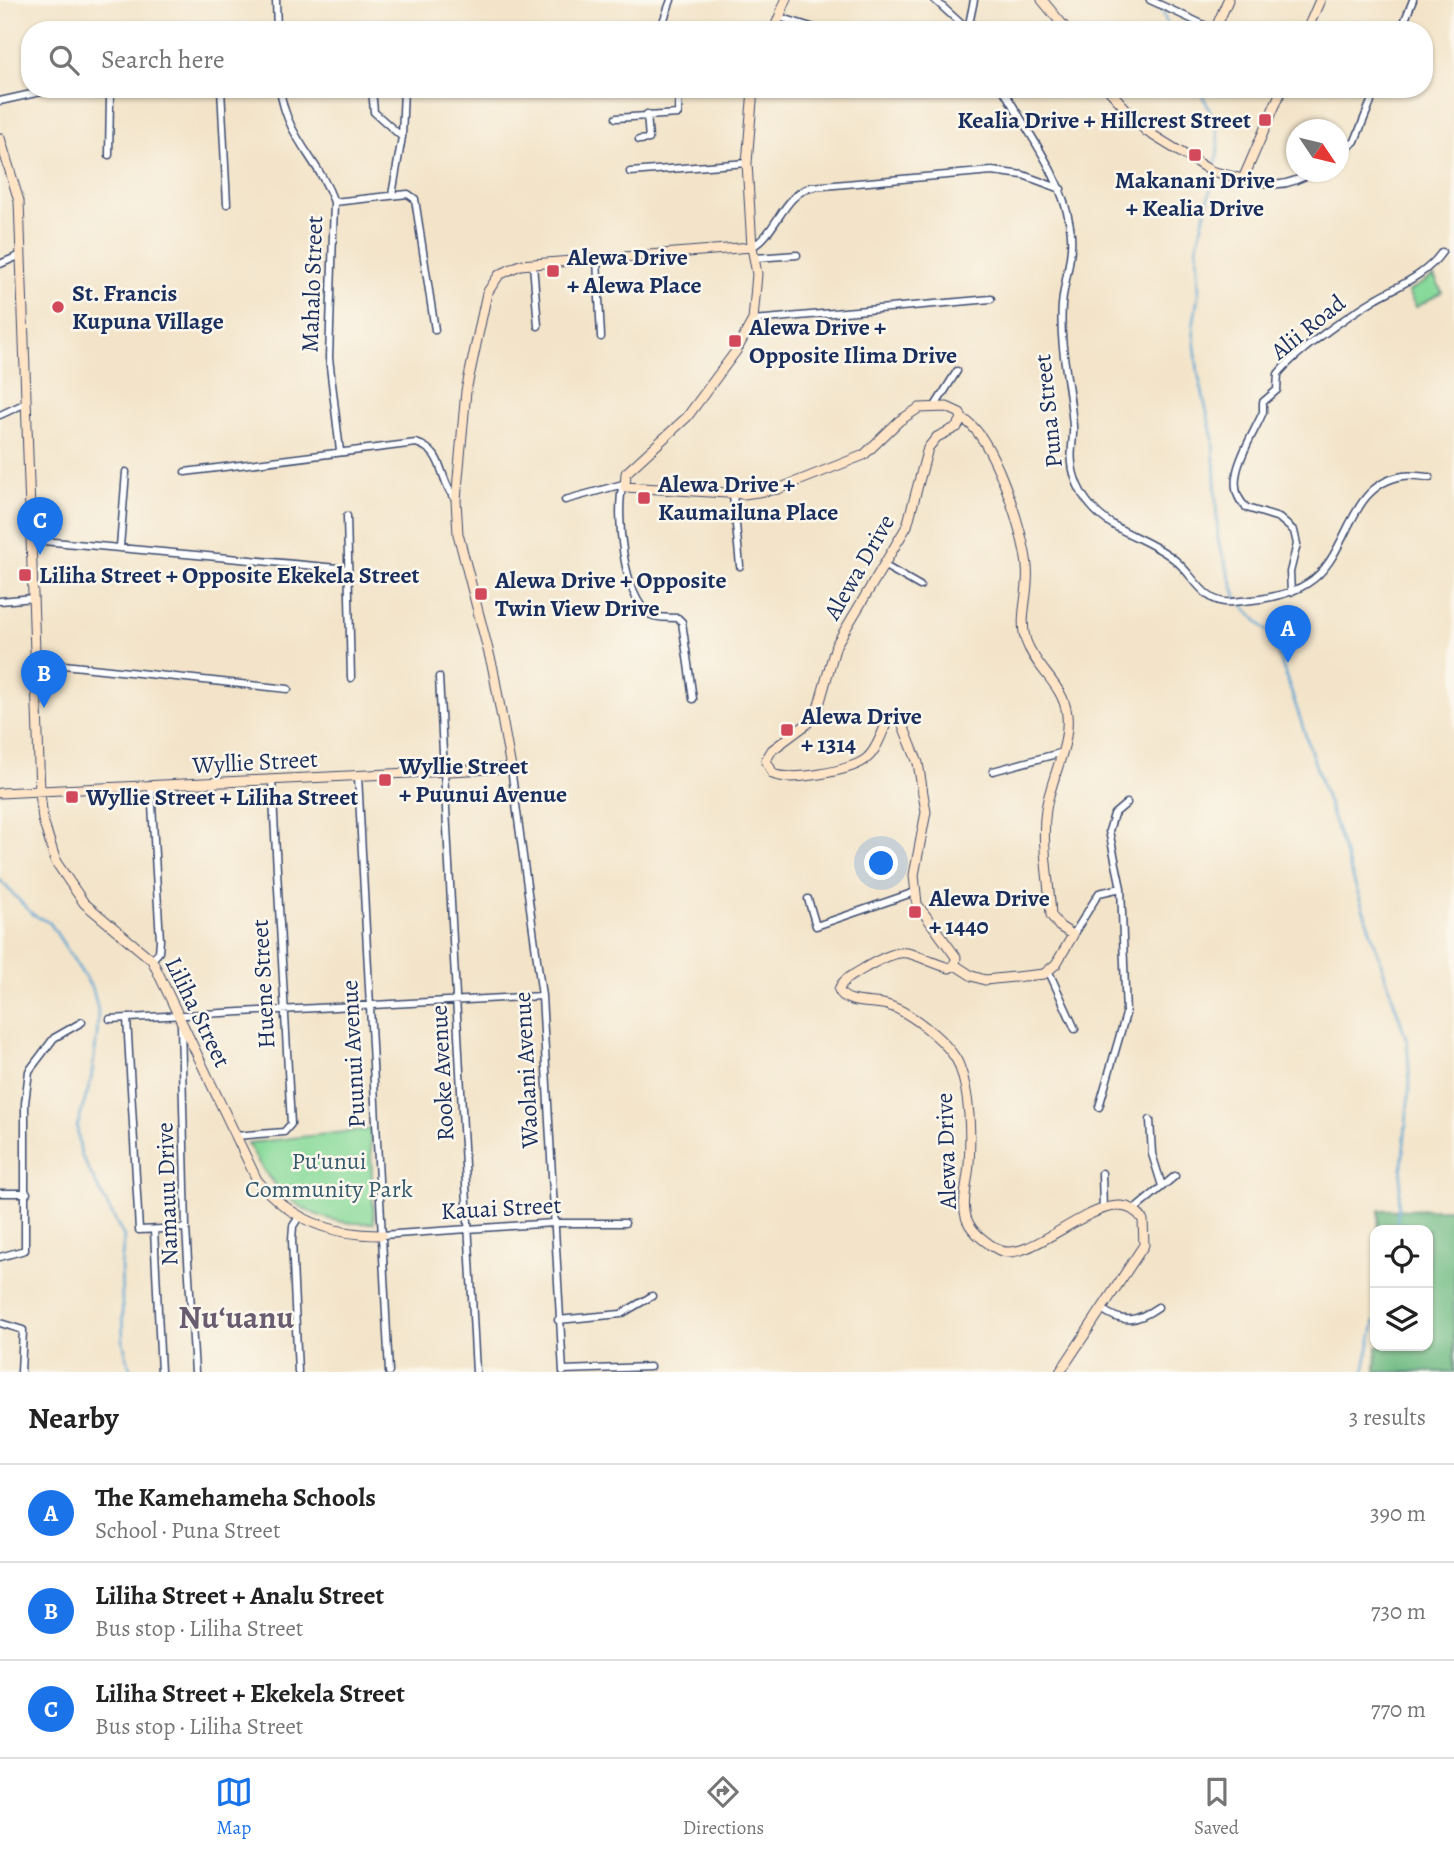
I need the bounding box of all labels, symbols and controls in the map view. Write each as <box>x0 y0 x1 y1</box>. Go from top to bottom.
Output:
search box <box>21 21 1433 98</box>
icon: search <box>45 41 83 79</box>
text: Search here <box>101 42 225 77</box>
place label: Kealia Drive + Hillcrest Street <box>957 104 1251 136</box>
marker: Kealia Drive + Hillcrest Street <box>1257 112 1273 128</box>
north arrow <box>1286 119 1349 182</box>
marker: Makanani Drive + Kealia Drive <box>1187 147 1203 163</box>
place label: Makanani Drive + Kealia Drive <box>1115 164 1275 224</box>
street label: Mahalo Street <box>294 215 330 353</box>
place label: Alewa Drive + Alewa Place <box>566 241 702 301</box>
marker: Alewa Drive + Alewa Place <box>545 263 561 279</box>
place label: St. Francis Kupuna Village <box>72 277 224 337</box>
street label: Alii Road <box>1263 287 1352 368</box>
marker: St. Francis Kupuna Village <box>50 299 66 315</box>
place label: Alewa Drive + Opposite Ilima Drive <box>748 311 957 371</box>
marker: Alewa Drive + Opposite Ilima Drive <box>727 333 743 349</box>
street label: Puna Street <box>1026 352 1070 470</box>
place label: Alewa Drive + Kaumailuna Place <box>657 468 838 528</box>
marker: Alewa Drive + Kaumailuna Place <box>636 490 652 506</box>
pin: C <box>17 497 63 555</box>
street label: Alewa Drive <box>816 509 902 626</box>
place label: Liliha Street + Opposite Ekekela Street <box>39 559 420 591</box>
place label: Alewa Drive + Opposite Twin View Drive <box>494 564 726 624</box>
marker: Liliha Street + Opposite Ekekela Street <box>17 567 33 583</box>
marker: Alewa Drive + Opposite Twin View Drive <box>473 586 489 602</box>
pin: A <box>1265 605 1311 663</box>
pin: B <box>21 650 67 708</box>
place label: Alewa Drive + 1314 <box>800 700 922 760</box>
marker: Alewa Drive + 1314 <box>779 722 795 738</box>
street label: Wyllie Street <box>191 743 319 781</box>
place label: Wyllie Street + Puunui Avenue <box>398 750 567 810</box>
marker: Wyllie Street + Puunui Avenue <box>377 772 393 788</box>
place label: Wyllie Street + Liliha Street <box>85 781 358 813</box>
marker: Wyllie Street + Liliha Street <box>64 789 80 805</box>
your location <box>864 846 898 880</box>
place label: Alewa Drive + 1440 <box>928 882 1050 942</box>
marker: Alewa Drive + 1440 <box>907 904 923 920</box>
street label: Huene Street <box>244 918 282 1050</box>
street label: Liliha Street <box>157 951 239 1073</box>
street label: Puunui Avenue <box>333 979 373 1129</box>
street label: Waolani Avenue <box>506 991 546 1150</box>
street label: Rooke Avenue <box>422 1004 462 1142</box>
street label: Alewa Drive <box>928 1092 964 1211</box>
street label: Namauu Drive <box>149 1122 185 1266</box>
park label: Pu'unui Community Park <box>245 1145 413 1205</box>
street label: Kauai Street <box>440 1189 562 1227</box>
map controls <box>1370 1225 1433 1351</box>
button: locate <box>1370 1225 1433 1288</box>
button: layers <box>1370 1288 1433 1351</box>
district label: Nuʻuanu <box>178 1295 294 1339</box>
text: Nearby <box>28 1398 119 1438</box>
text: 3 results <box>1349 1402 1426 1433</box>
text: The Kamehameha Schools <box>95 1480 376 1515</box>
text: A <box>44 1498 58 1529</box>
text: 390 m <box>1370 1498 1426 1529</box>
text: School · Puna Street <box>95 1515 281 1546</box>
text: Liliha Street + Analu Street <box>95 1578 384 1613</box>
text: B <box>44 1596 58 1627</box>
text: 730 m <box>1371 1596 1426 1627</box>
text: Bus stop · Liliha Street <box>95 1613 303 1644</box>
text: Liliha Street + Ekekela Street <box>95 1676 405 1711</box>
text: C <box>44 1694 58 1725</box>
text: 770 m <box>1371 1694 1426 1725</box>
text: Bus stop · Liliha Street <box>95 1711 303 1742</box>
tab: Map <box>215 1773 253 1841</box>
tab: Directions <box>683 1773 764 1841</box>
tab: Saved <box>1194 1773 1239 1841</box>

